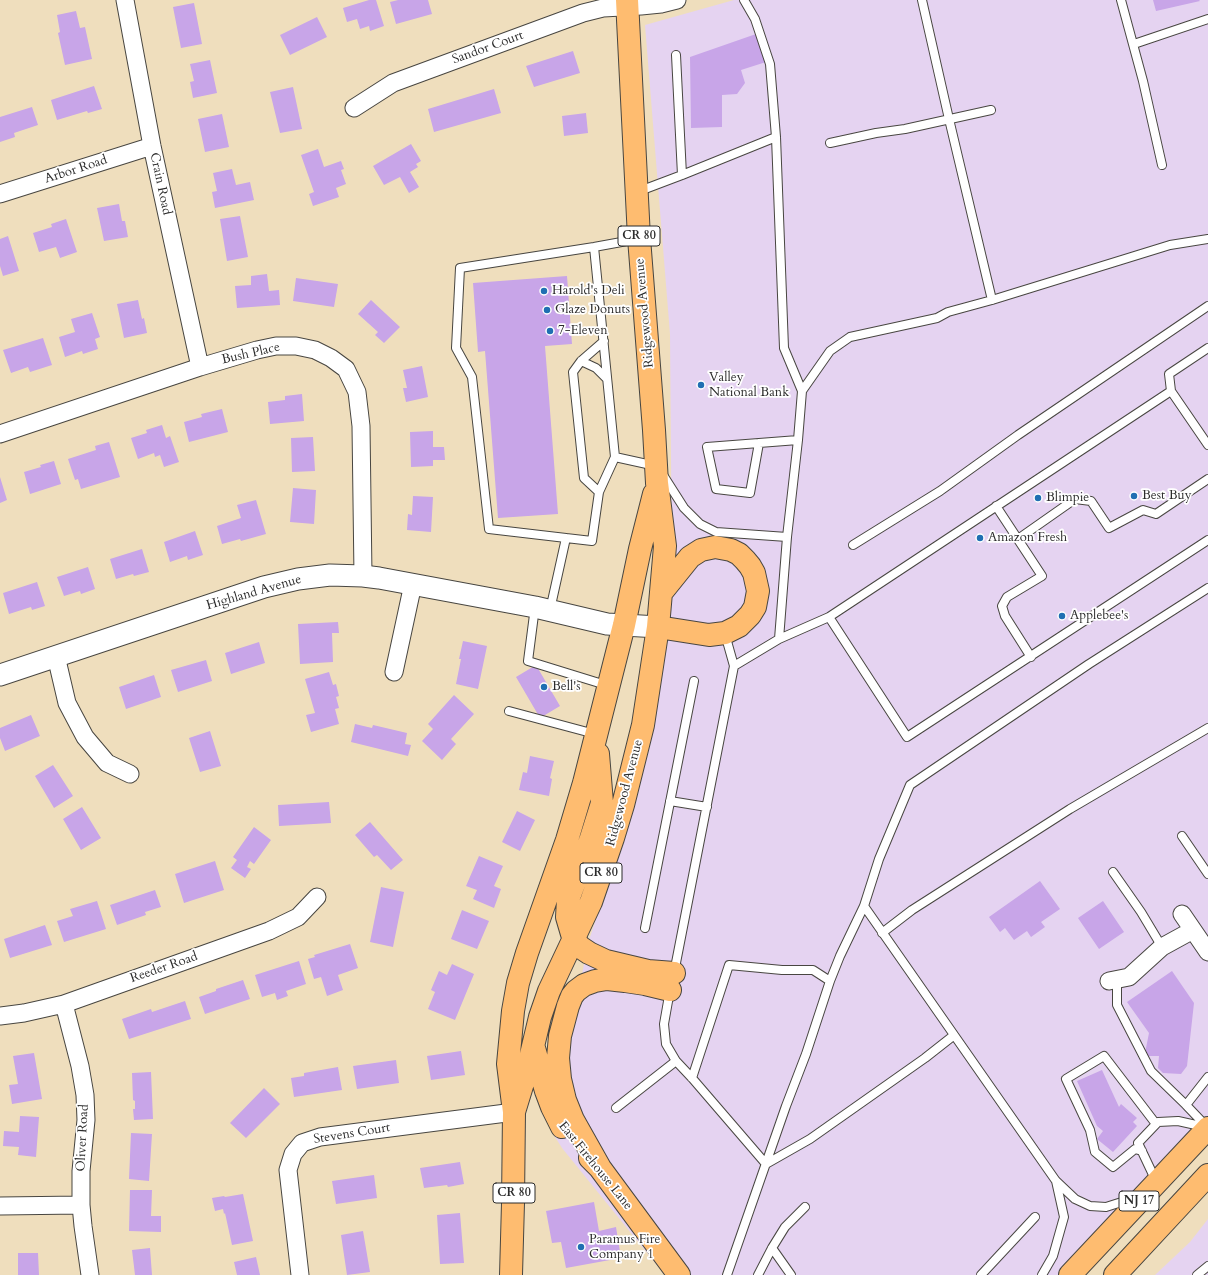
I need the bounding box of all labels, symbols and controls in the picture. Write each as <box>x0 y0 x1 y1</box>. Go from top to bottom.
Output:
street label: Sandor Court <box>450 28 526 68</box>
street label: Crain Road <box>146 151 174 217</box>
street label: Arbor Road <box>43 153 109 187</box>
road number: CR 80 <box>618 226 660 246</box>
street label: Ridgewood Avenue <box>632 258 658 368</box>
place label: Harold's Deli <box>552 283 625 299</box>
marker: Harold's Deli <box>539 286 549 296</box>
place label: Glaze Donuts <box>555 302 630 318</box>
marker: Glaze Donuts <box>542 305 552 315</box>
place label: 7-Eleven <box>558 323 608 339</box>
marker: 7-Eleven <box>545 326 555 336</box>
street label: Bush Place <box>220 340 282 368</box>
place label: Valley National Bank <box>709 370 789 401</box>
marker: Valley National Bank <box>696 380 706 390</box>
place label: Best Buy <box>1142 488 1192 504</box>
place label: Blimpie <box>1046 490 1089 506</box>
marker: Best Buy <box>1129 491 1139 501</box>
marker: Blimpie <box>1033 493 1043 503</box>
place label: Amazon Fresh <box>988 530 1067 546</box>
marker: Amazon Fresh <box>975 533 985 543</box>
street label: Highland Avenue <box>205 572 303 614</box>
place label: Applebee's <box>1070 608 1128 624</box>
marker: Applebee's <box>1057 611 1067 621</box>
place label: Bell's <box>552 679 581 695</box>
marker: Bell's <box>539 682 549 692</box>
street label: Ridgewood Avenue <box>603 738 647 848</box>
road number: CR 80 <box>580 863 622 883</box>
street label: Reeder Road <box>128 949 200 987</box>
street label: Oliver Road <box>73 1104 93 1172</box>
street label: East Firehouse Lane <box>555 1119 635 1213</box>
street label: Stevens Court <box>313 1120 391 1148</box>
road number: CR 80 <box>493 1183 535 1203</box>
road number: NJ 17 <box>1119 1191 1159 1211</box>
place label: Paramus Fire Company 1 <box>589 1232 660 1263</box>
marker: Paramus Fire Company 1 <box>576 1242 586 1252</box>

